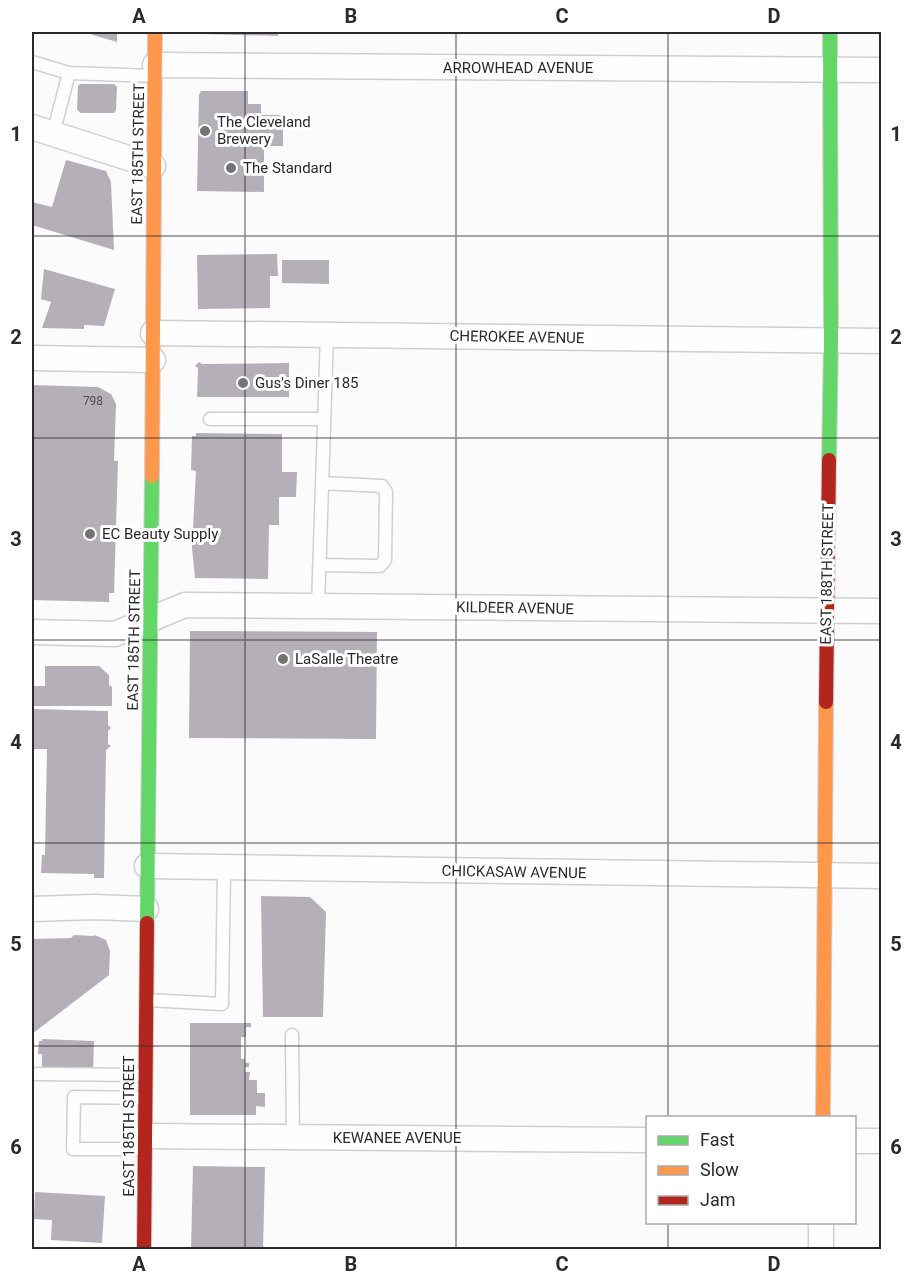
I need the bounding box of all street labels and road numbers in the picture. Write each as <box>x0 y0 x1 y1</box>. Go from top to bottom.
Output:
street label: ARROWHEAD AVENUE <box>443 59 594 77</box>
street label: EAST 185TH STREET <box>128 83 148 225</box>
street label: CHEROKEE AVENUE <box>449 327 585 347</box>
street label: EAST 188TH STREET <box>817 503 837 645</box>
street label: EAST 185TH STREET <box>124 569 144 711</box>
street label: KILDEER AVENUE <box>456 598 574 618</box>
street label: CHICKASAW AVENUE <box>441 862 587 882</box>
street label: EAST 185TH STREET <box>120 1055 138 1197</box>
street label: KEWANEE AVENUE <box>333 1129 462 1147</box>

